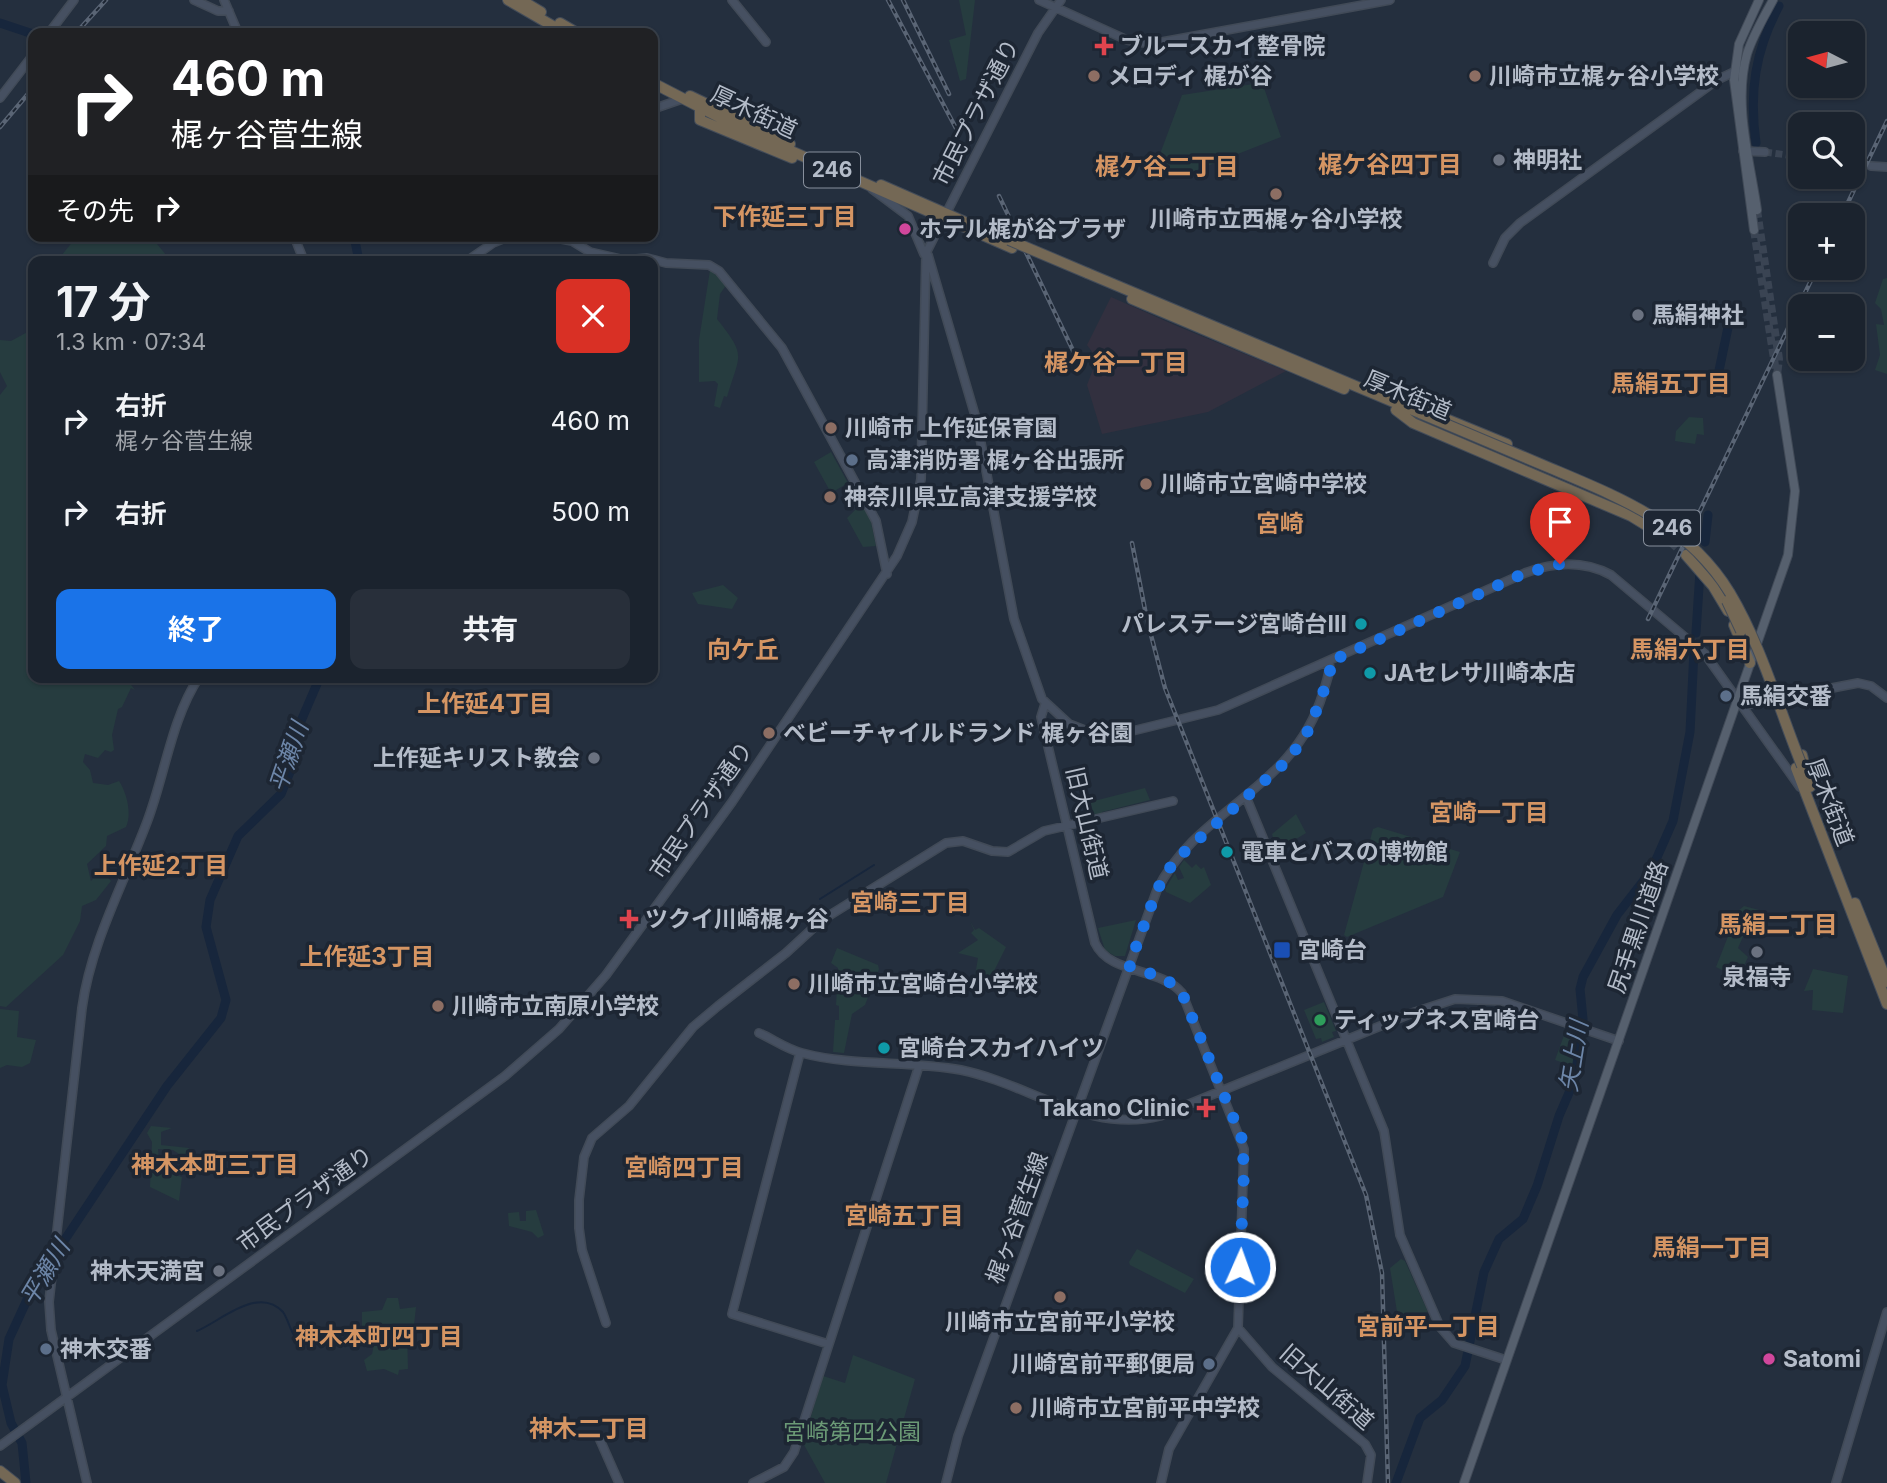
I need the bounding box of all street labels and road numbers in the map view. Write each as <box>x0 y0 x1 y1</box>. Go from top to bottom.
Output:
street label: 市民プラザ通り <box>927 34 1025 190</box>
street label: 厚木街道 <box>706 80 802 144</box>
road number: 246 <box>804 152 860 188</box>
street label: 厚木街道 <box>1360 364 1456 426</box>
road number: 246 <box>1644 510 1700 546</box>
street label: 市民プラザ通り <box>643 736 759 884</box>
street label: 厚木街道 <box>1800 754 1860 850</box>
street label: 旧大山街道 <box>1060 764 1114 882</box>
street label: 尻手黒川道路 <box>1602 857 1674 997</box>
street label: 市民プラザ通り <box>232 1140 378 1258</box>
street label: 梶ヶ谷菅生線 <box>980 1148 1054 1288</box>
street label: 旧大山街道 <box>1274 1339 1380 1435</box>

